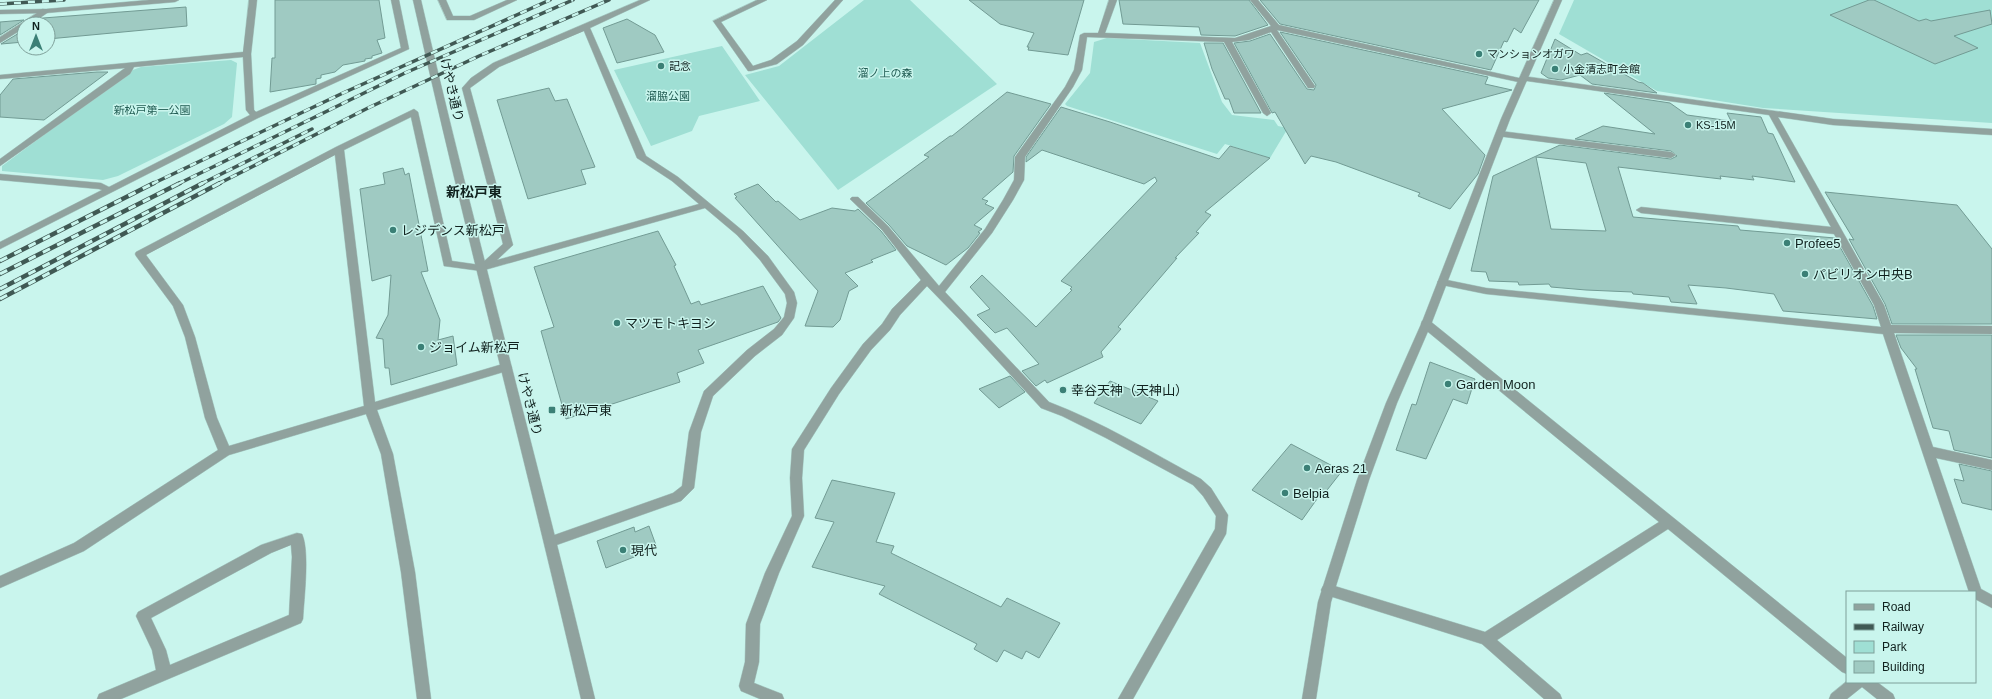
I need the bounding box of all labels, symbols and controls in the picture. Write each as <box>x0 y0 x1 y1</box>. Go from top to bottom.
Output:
north arrow <box>16 16 56 56</box>
text: N <box>32 20 40 32</box>
place label: マンションオガワ <box>1487 48 1575 60</box>
marker: マンションオガワ <box>1474 49 1484 59</box>
street label: けやき通り <box>437 57 467 123</box>
place label: 記念 <box>669 60 691 72</box>
marker: 記念 <box>656 61 666 71</box>
place label: 小金清志町会館 <box>1563 63 1640 75</box>
marker: 小金清志町会館 <box>1550 64 1560 74</box>
park label: 溜ノ上の森 <box>858 67 913 79</box>
park label: 溜脇公園 <box>646 90 690 102</box>
park label: 新松戸第一公園 <box>114 104 191 116</box>
place label: KS-15M <box>1696 119 1736 131</box>
marker: KS-15M <box>1683 120 1693 130</box>
district label: 新松戸東 <box>446 184 502 200</box>
place label: レジデンス新松戸 <box>401 223 505 238</box>
marker: レジデンス新松戸 <box>388 225 398 235</box>
place label: Profee5 <box>1795 236 1841 251</box>
marker: Profee5 <box>1782 238 1792 248</box>
place label: パビリオン中央B <box>1813 267 1913 282</box>
marker: パビリオン中央B <box>1800 269 1810 279</box>
place label: マツモトキヨシ <box>625 316 716 331</box>
marker: マツモトキヨシ <box>612 318 622 328</box>
place label: ジョイム新松戸 <box>429 340 520 355</box>
marker: ジョイム新松戸 <box>416 342 426 352</box>
street label: けやき通り <box>515 371 545 437</box>
place label: Garden Moon <box>1456 377 1536 392</box>
marker: Garden Moon <box>1443 379 1453 389</box>
place label: 幸谷天神（天神山） <box>1071 383 1188 398</box>
marker: 幸谷天神（天神山） <box>1058 385 1068 395</box>
place label: 新松戸東 <box>560 403 612 418</box>
marker: 新松戸東 <box>547 405 557 415</box>
place label: Aeras 21 <box>1315 461 1367 476</box>
marker: Aeras 21 <box>1302 463 1312 473</box>
place label: Belpia <box>1293 486 1330 501</box>
marker: Belpia <box>1280 488 1290 498</box>
place label: 現代 <box>631 543 657 558</box>
marker: 現代 <box>618 545 628 555</box>
legend <box>1846 591 1976 683</box>
text: Road <box>1882 600 1911 614</box>
text: Railway <box>1882 620 1924 634</box>
text: Park <box>1882 640 1908 654</box>
text: Building <box>1882 660 1925 674</box>

